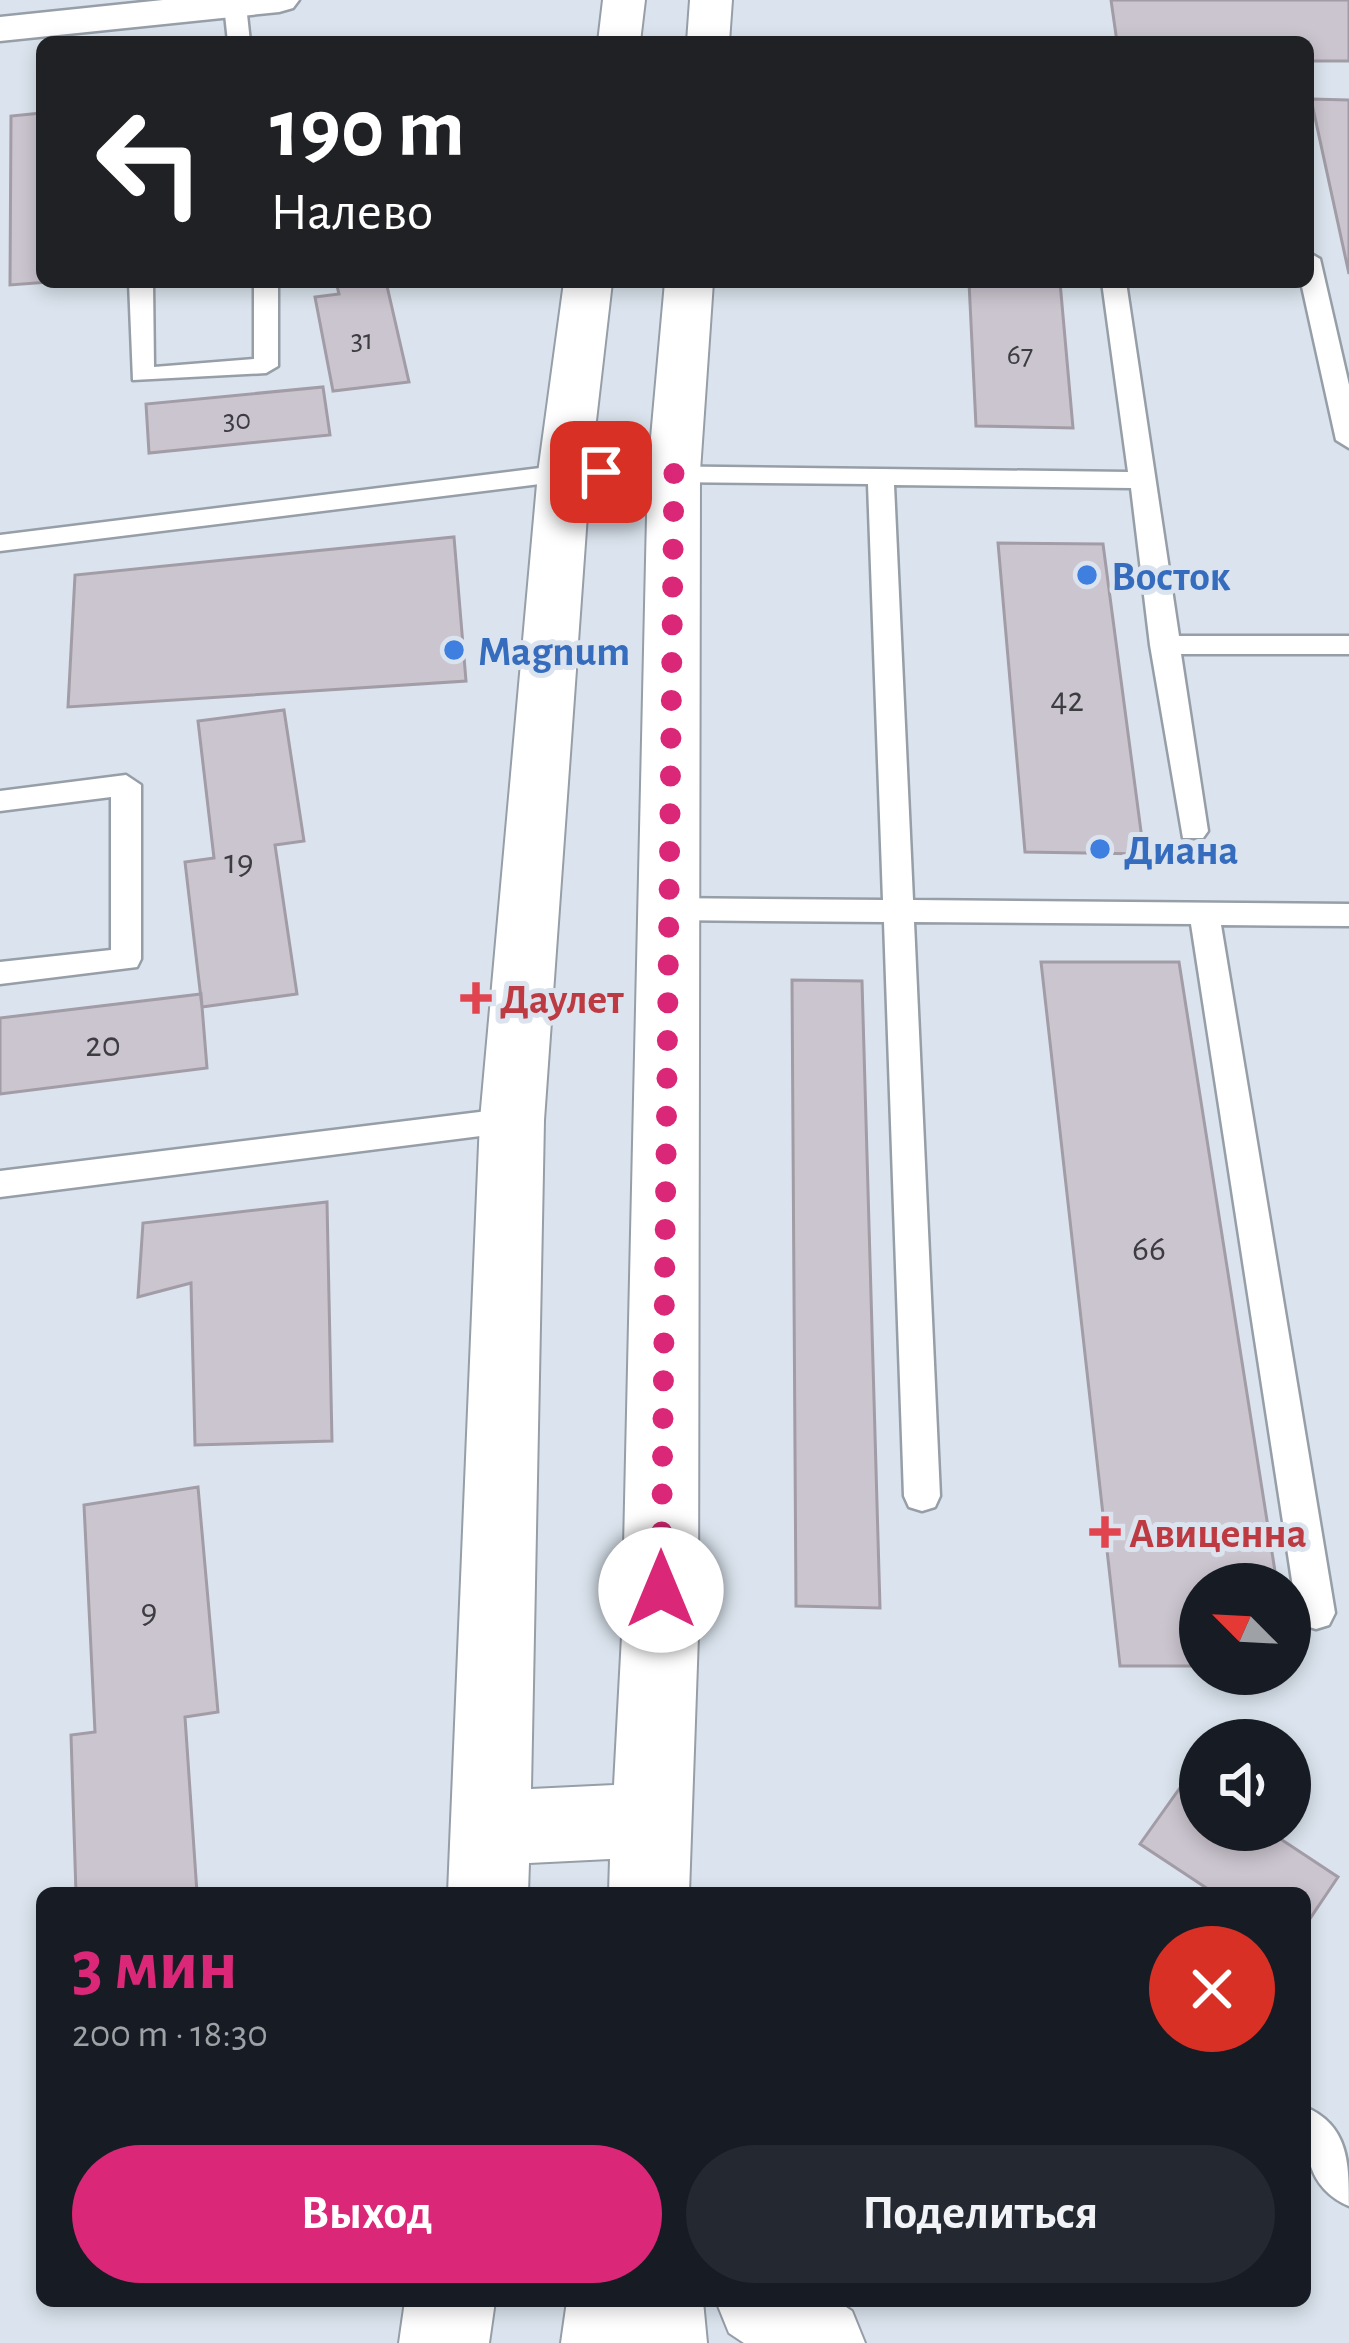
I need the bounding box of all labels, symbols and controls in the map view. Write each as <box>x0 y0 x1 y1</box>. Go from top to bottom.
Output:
icon: left <box>72 84 228 240</box>
text: 190 m <box>270 88 465 172</box>
text: Налево <box>270 186 433 240</box>
house number: 31 <box>351 325 373 355</box>
house number: 67 <box>1007 340 1033 370</box>
house number: 30 <box>223 405 251 435</box>
pin <box>550 421 652 523</box>
icon: arrive <box>568 439 634 505</box>
place label: Восток <box>1111 556 1231 598</box>
marker: Восток <box>1074 562 1100 588</box>
place label: Magnum <box>478 631 630 673</box>
marker: Magnum <box>441 637 467 663</box>
house number: 42 <box>1050 682 1084 718</box>
place label: Диана <box>1124 830 1239 872</box>
marker: Диана <box>1087 836 1113 862</box>
house number: 19 <box>224 844 254 880</box>
place label: Даулет <box>500 979 624 1021</box>
marker: Даулет <box>463 985 489 1011</box>
house number: 20 <box>85 1027 121 1063</box>
house number: 66 <box>1132 1231 1166 1267</box>
place label: Авиценна <box>1129 1513 1307 1555</box>
marker: Авиценна <box>1092 1519 1118 1545</box>
position arrow <box>598 1527 724 1653</box>
north arrow <box>1179 1563 1311 1695</box>
map controls <box>1179 1563 1311 1851</box>
house number: 9 <box>141 1593 157 1629</box>
button: sound <box>1179 1719 1311 1851</box>
button: close <box>1149 1926 1275 2052</box>
text: 3 мин <box>72 1930 238 2002</box>
text: 200 m · 18:30 <box>72 2015 268 2054</box>
button: Выход <box>72 2145 662 2283</box>
button: Поделиться <box>686 2145 1275 2283</box>

